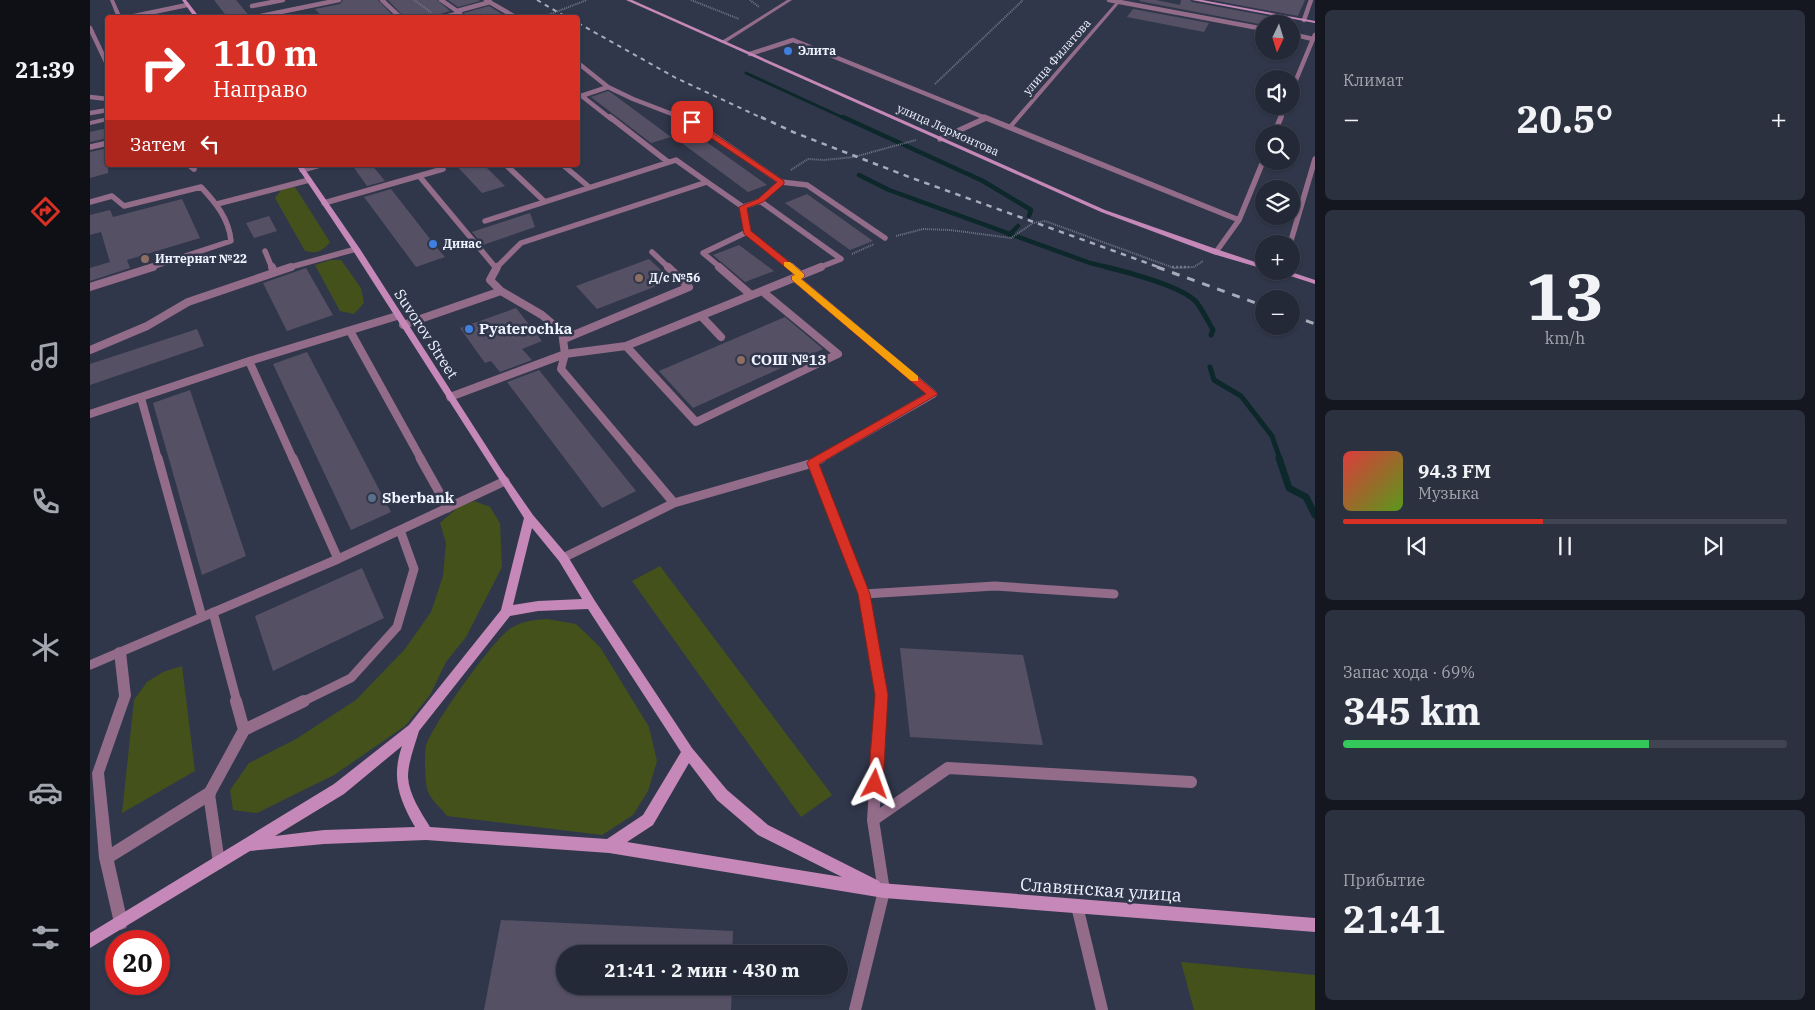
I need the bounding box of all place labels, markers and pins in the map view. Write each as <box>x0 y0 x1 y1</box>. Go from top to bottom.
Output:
place label: Элита <box>798 43 836 58</box>
marker: Элита <box>782 45 794 57</box>
pin <box>671 101 713 143</box>
place label: Динас <box>443 236 482 251</box>
marker: Динас <box>427 238 439 250</box>
place label: Интернат №22 <box>155 251 247 266</box>
marker: Интернат №22 <box>139 253 151 265</box>
place label: Д/с №56 <box>649 270 700 285</box>
marker: Д/с №56 <box>633 272 645 284</box>
place label: Pyaterochka <box>479 319 573 338</box>
marker: Pyaterochka <box>463 323 475 335</box>
place label: СОШ №13 <box>751 350 826 369</box>
marker: СОШ №13 <box>735 354 747 366</box>
place label: Sberbank <box>382 488 455 507</box>
marker: Sberbank <box>366 492 378 504</box>

